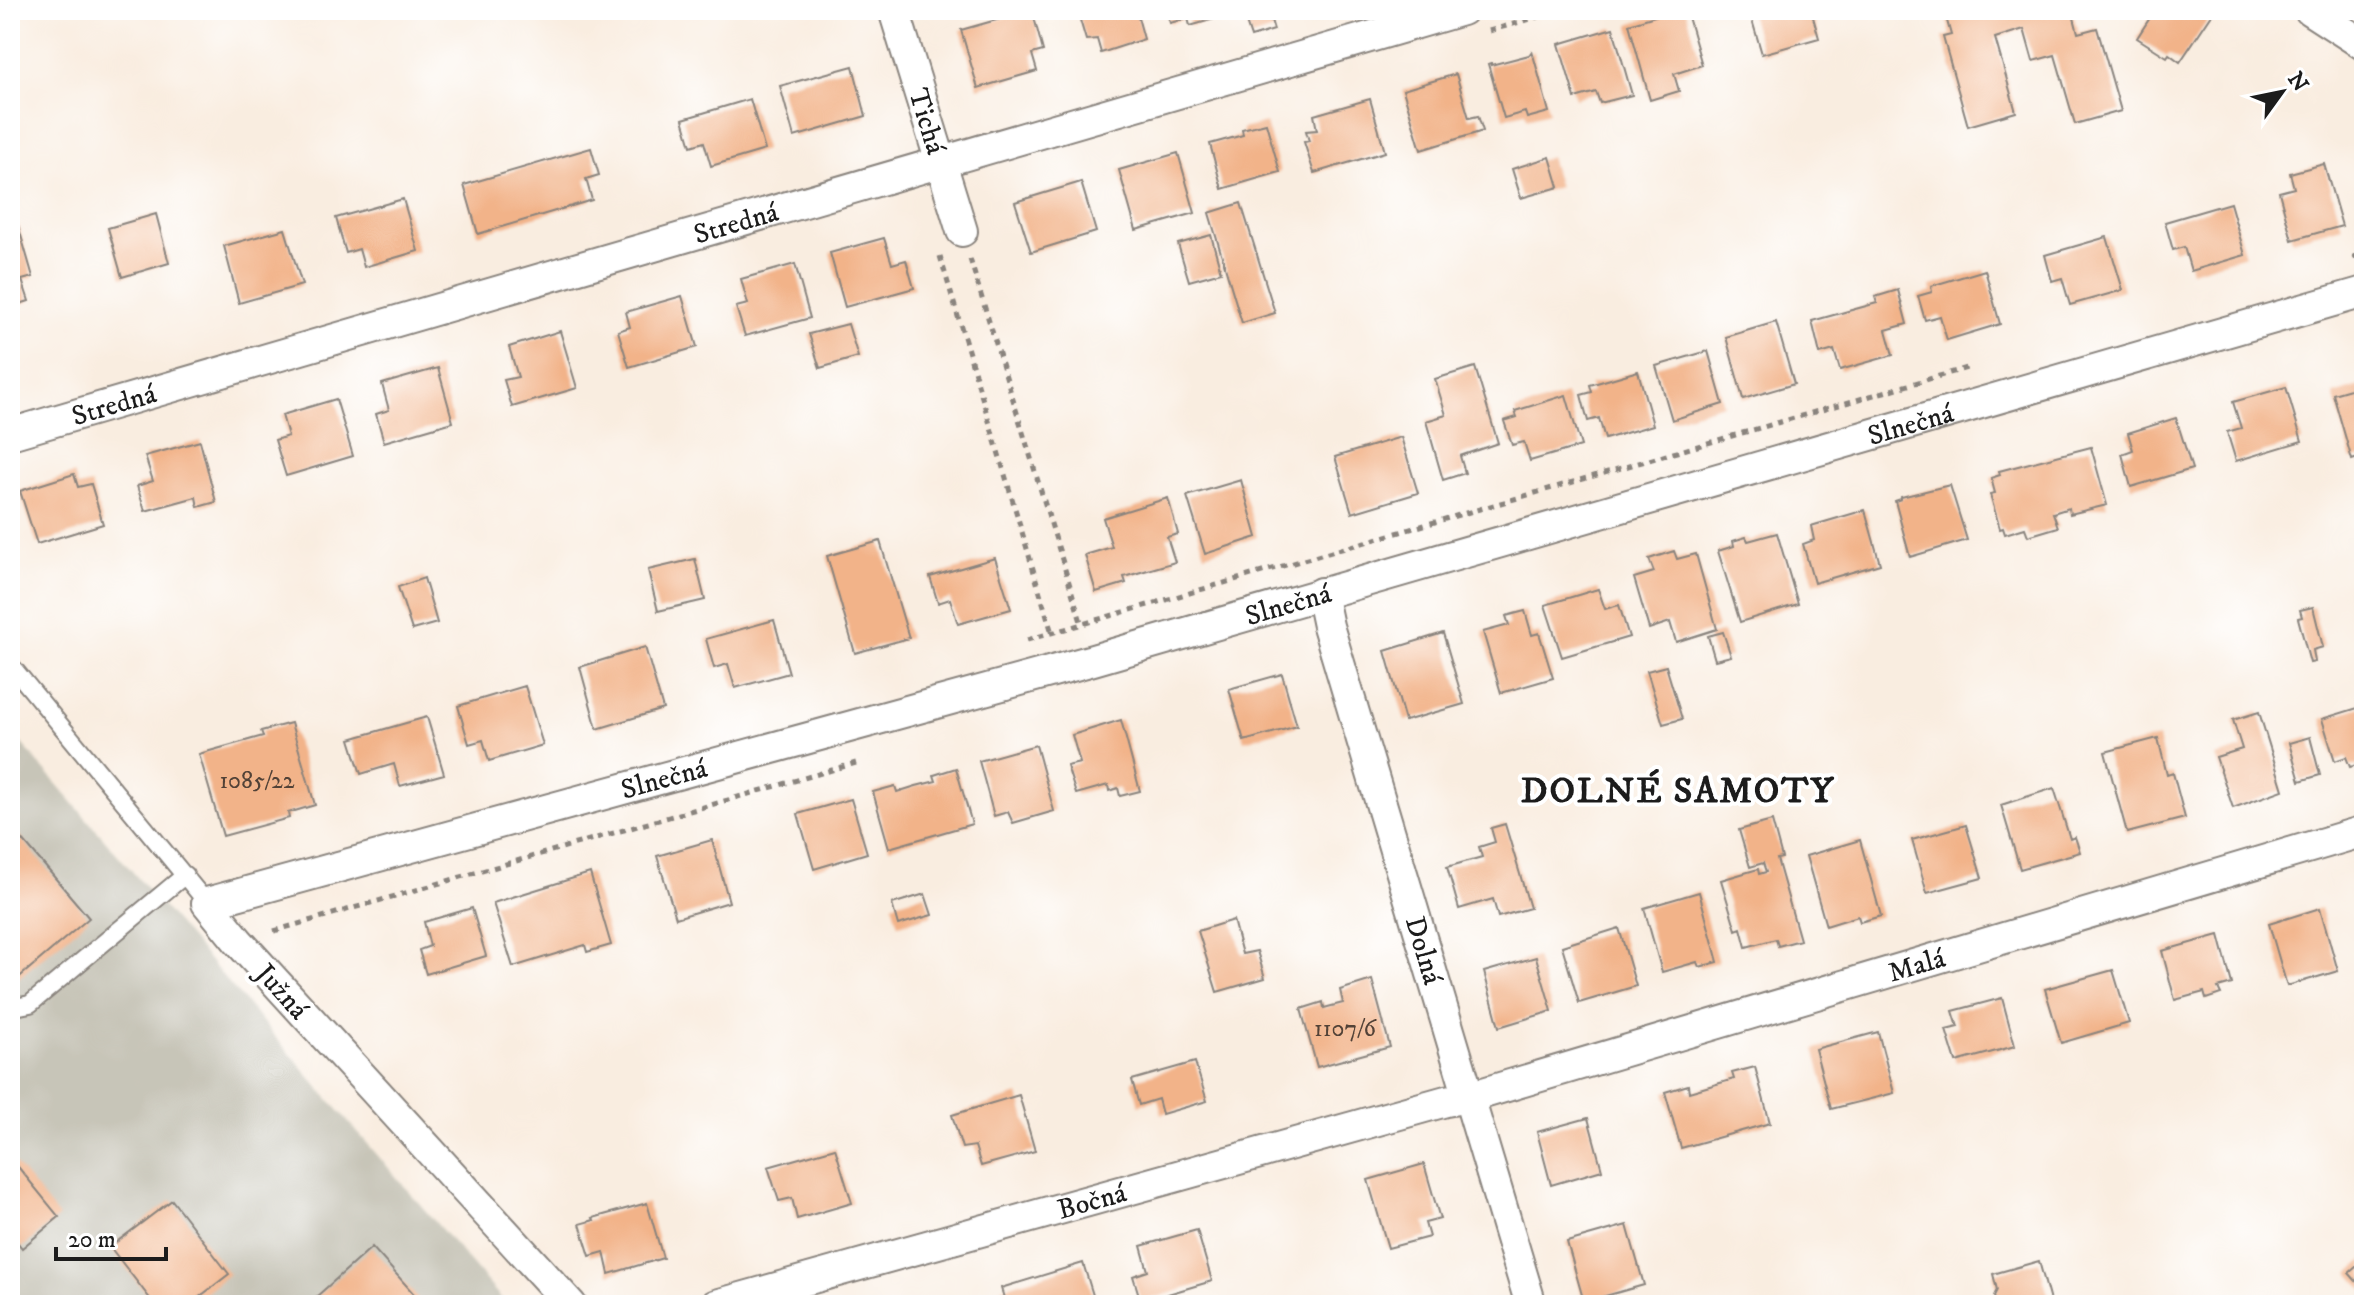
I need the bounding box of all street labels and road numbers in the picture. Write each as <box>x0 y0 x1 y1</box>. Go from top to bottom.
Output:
street label: Tichá <box>900 84 953 159</box>
street label: Stredná <box>690 195 782 252</box>
street label: Stredná <box>68 376 160 434</box>
street label: Slnečná <box>1864 396 1958 454</box>
street label: Slnečná <box>1241 576 1335 634</box>
street label: Slnečná <box>617 751 711 808</box>
street label: Dolná <box>1397 912 1450 989</box>
street label: Malá <box>1884 941 1950 991</box>
street label: Južná <box>246 955 316 1027</box>
street label: Bočná <box>1054 1175 1130 1228</box>

